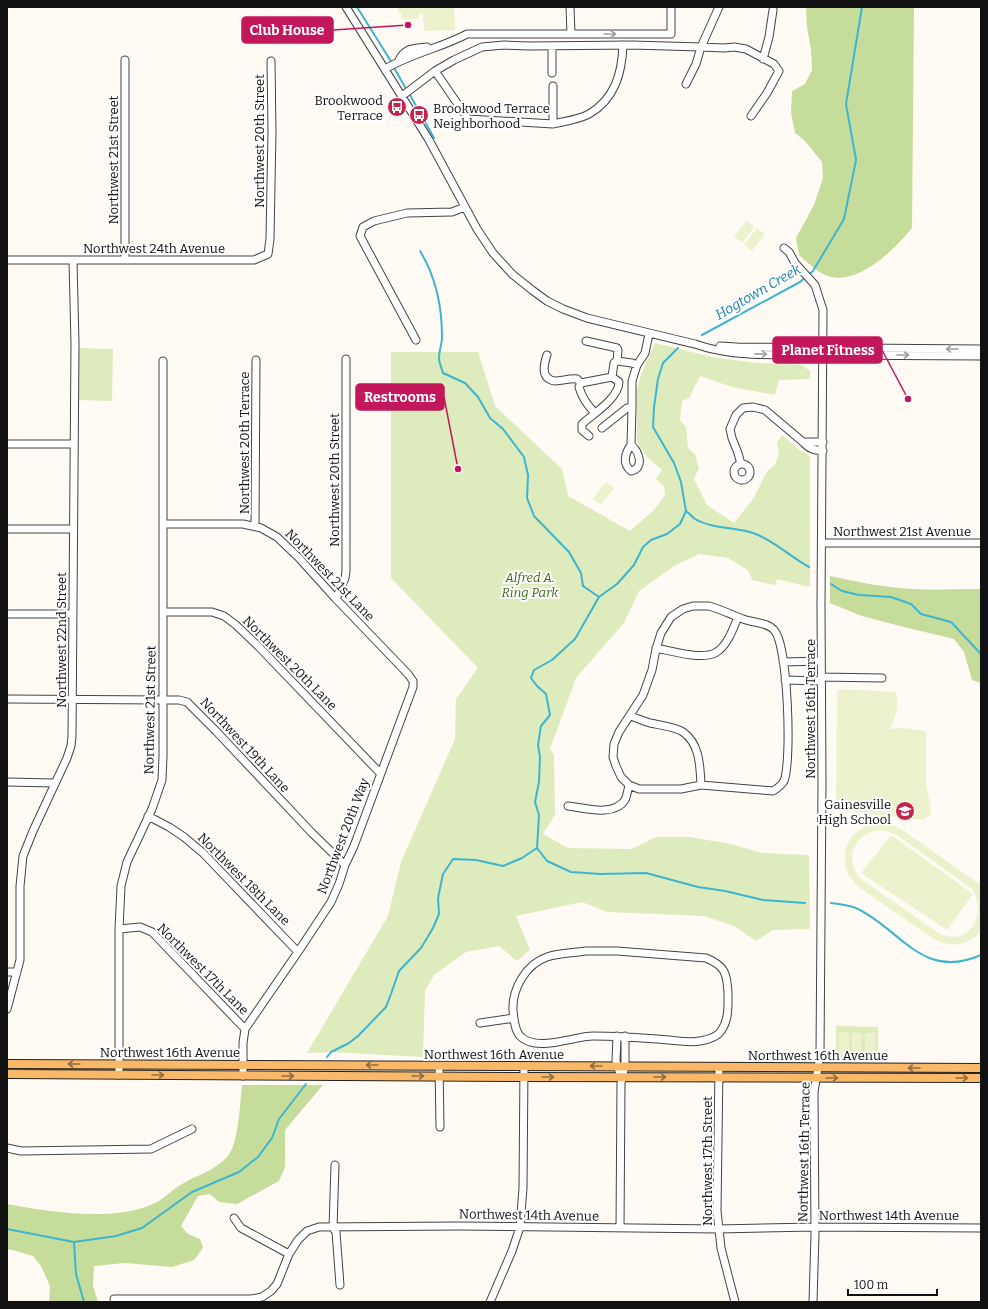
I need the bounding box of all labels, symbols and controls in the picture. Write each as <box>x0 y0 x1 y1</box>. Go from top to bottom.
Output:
callout: Club House <box>242 17 333 43</box>
text: Club House <box>250 22 325 39</box>
one-way arrow <box>603 30 616 38</box>
street label: Northwest 20th Street <box>252 74 267 208</box>
place label: Brookwood Terrace <box>314 93 383 123</box>
street label: Northwest 21st Street <box>106 95 121 225</box>
bus stop icon: Brookwood Terrace <box>386 96 408 118</box>
place label: Brookwood Terrace Neighborhood <box>433 101 550 131</box>
bus stop icon: Brookwood Terrace Neighborhood <box>408 104 430 126</box>
street label: Northwest 24th Avenue <box>83 241 225 256</box>
water label: Hogtown Creek <box>712 260 804 323</box>
callout: Planet Fitness <box>773 337 882 363</box>
text: Planet Fitness <box>781 342 875 359</box>
one-way arrow <box>946 345 959 353</box>
one-way arrow <box>754 350 767 358</box>
one-way arrow <box>896 351 909 359</box>
street label: Northwest 20th Terrace <box>237 372 252 514</box>
callout: Restrooms <box>356 384 444 410</box>
text: Restrooms <box>364 389 436 406</box>
street label: Northwest 20th Street <box>327 413 342 547</box>
street label: Northwest 21st Avenue <box>833 524 971 539</box>
street label: Northwest 21st Lane <box>282 526 378 624</box>
park label: Alfred A. Ring Park <box>502 570 559 600</box>
street label: Northwest 22nd Street <box>54 572 69 708</box>
street label: Northwest 20th Lane <box>240 613 340 713</box>
street label: Northwest 16th Terrace <box>803 639 818 779</box>
street label: Northwest 21st Street <box>141 645 159 775</box>
street label: Northwest 19th Lane <box>197 695 293 795</box>
street label: Northwest 20th Way <box>314 776 372 896</box>
place label: Gainesville High School <box>818 797 891 827</box>
school or university icon: Gainesville High School <box>894 800 916 822</box>
street label: Northwest 18th Lane <box>195 830 293 928</box>
street label: Northwest 17th Lane <box>154 920 252 1018</box>
street label: Northwest 16th Avenue <box>100 1045 240 1060</box>
street label: Northwest 16th Avenue <box>424 1047 564 1062</box>
street label: Northwest 16th Avenue <box>748 1048 888 1063</box>
one-way arrow <box>68 1060 81 1068</box>
one-way arrow <box>366 1061 379 1069</box>
one-way arrow <box>590 1062 603 1070</box>
one-way arrow <box>908 1064 921 1072</box>
one-way arrow <box>151 1071 164 1079</box>
one-way arrow <box>281 1072 294 1080</box>
one-way arrow <box>411 1072 424 1080</box>
one-way arrow <box>541 1073 554 1081</box>
one-way arrow <box>653 1073 666 1081</box>
one-way arrow <box>825 1074 838 1082</box>
one-way arrow <box>955 1074 968 1082</box>
street label: Northwest 16th Terrace <box>795 1082 813 1222</box>
street label: Northwest 17th Street <box>700 1096 715 1226</box>
street label: Northwest 14th Avenue <box>459 1206 599 1224</box>
street label: Northwest 14th Avenue <box>819 1208 959 1223</box>
scale bar <box>848 1271 937 1297</box>
text: 100 m <box>854 1278 889 1292</box>

